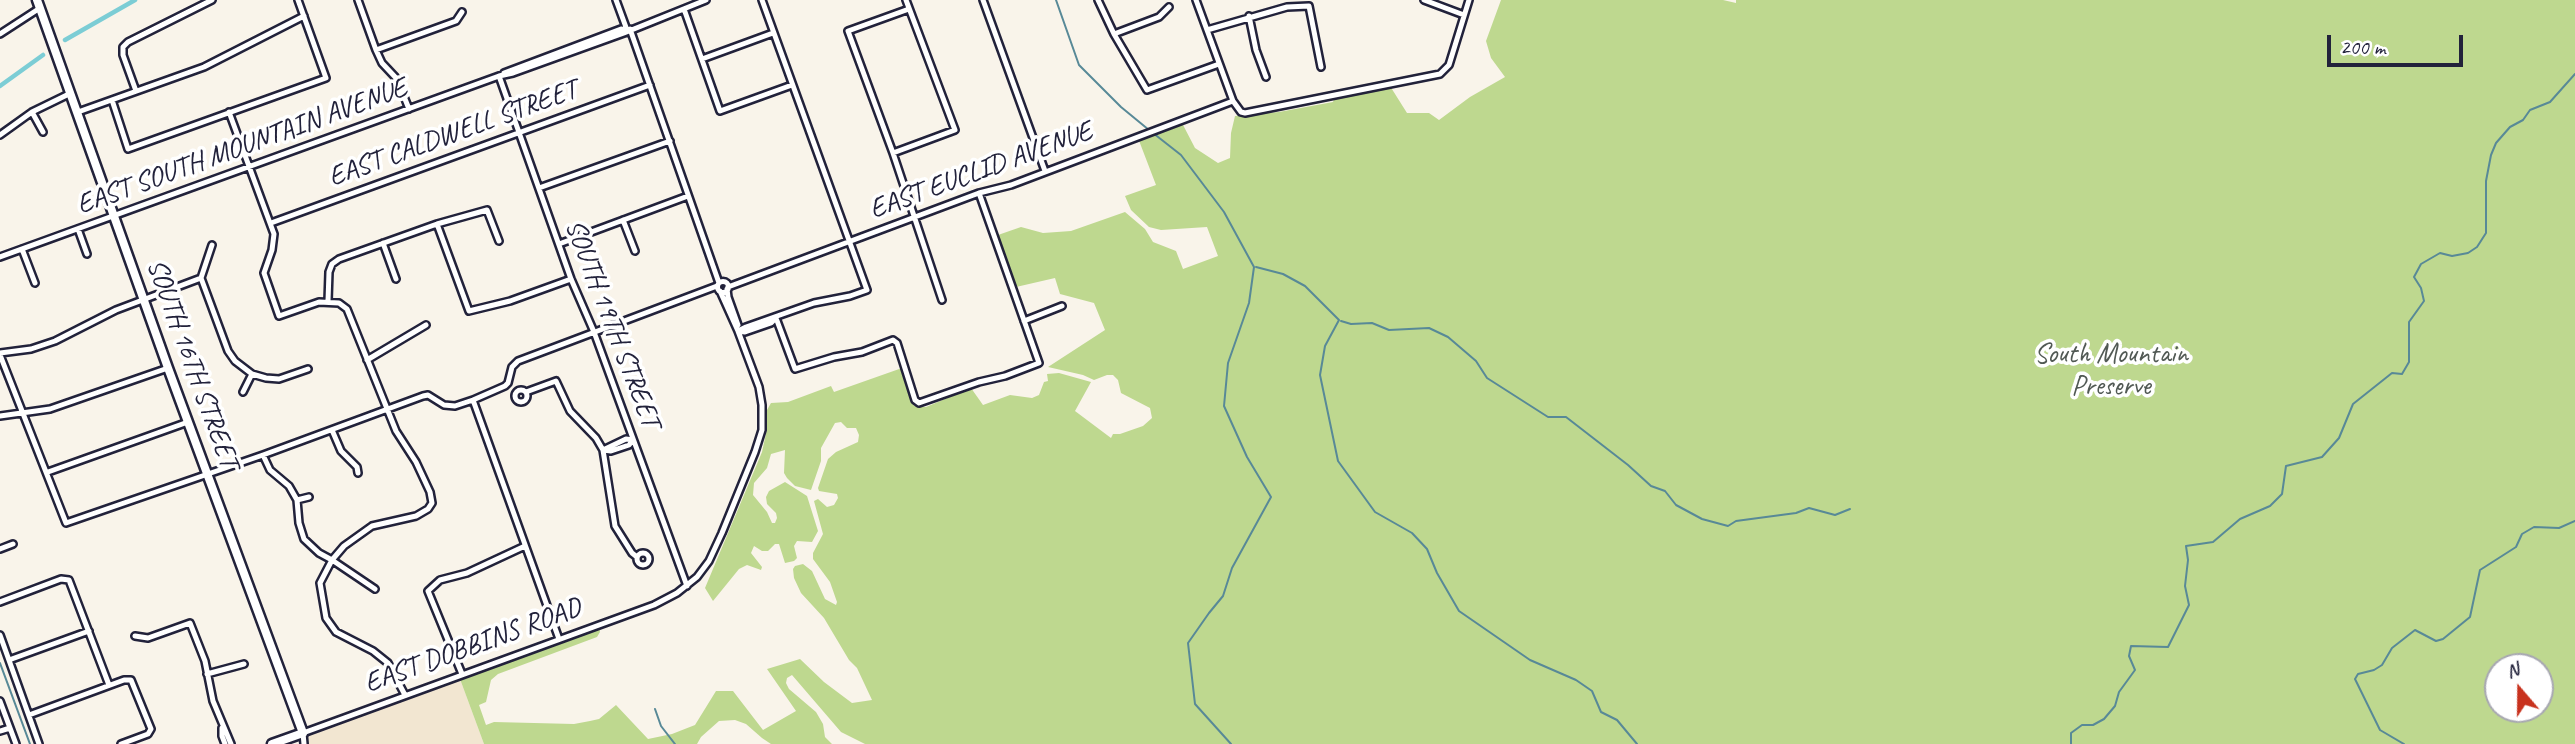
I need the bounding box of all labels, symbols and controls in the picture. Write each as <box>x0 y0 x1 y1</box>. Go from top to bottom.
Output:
scale bar <box>2330 21 2466 65</box>
text: 200 m <box>2340 34 2385 60</box>
street label: EAST SOUTH MOUNTAIN AVENUE <box>72 72 412 222</box>
street label: EAST CALDWELL STREET <box>324 73 582 195</box>
street label: EAST EUCLID AVENUE <box>865 115 1097 227</box>
street label: SOUTH 19TH STREET <box>557 215 667 433</box>
street label: SOUTH 16TH STREET <box>139 255 245 473</box>
park label: South Mountain Preserve <box>2034 338 2188 404</box>
street label: EAST DOBBINS ROAD <box>360 591 586 701</box>
north arrow <box>2484 653 2554 723</box>
text: N <box>2503 657 2522 683</box>

